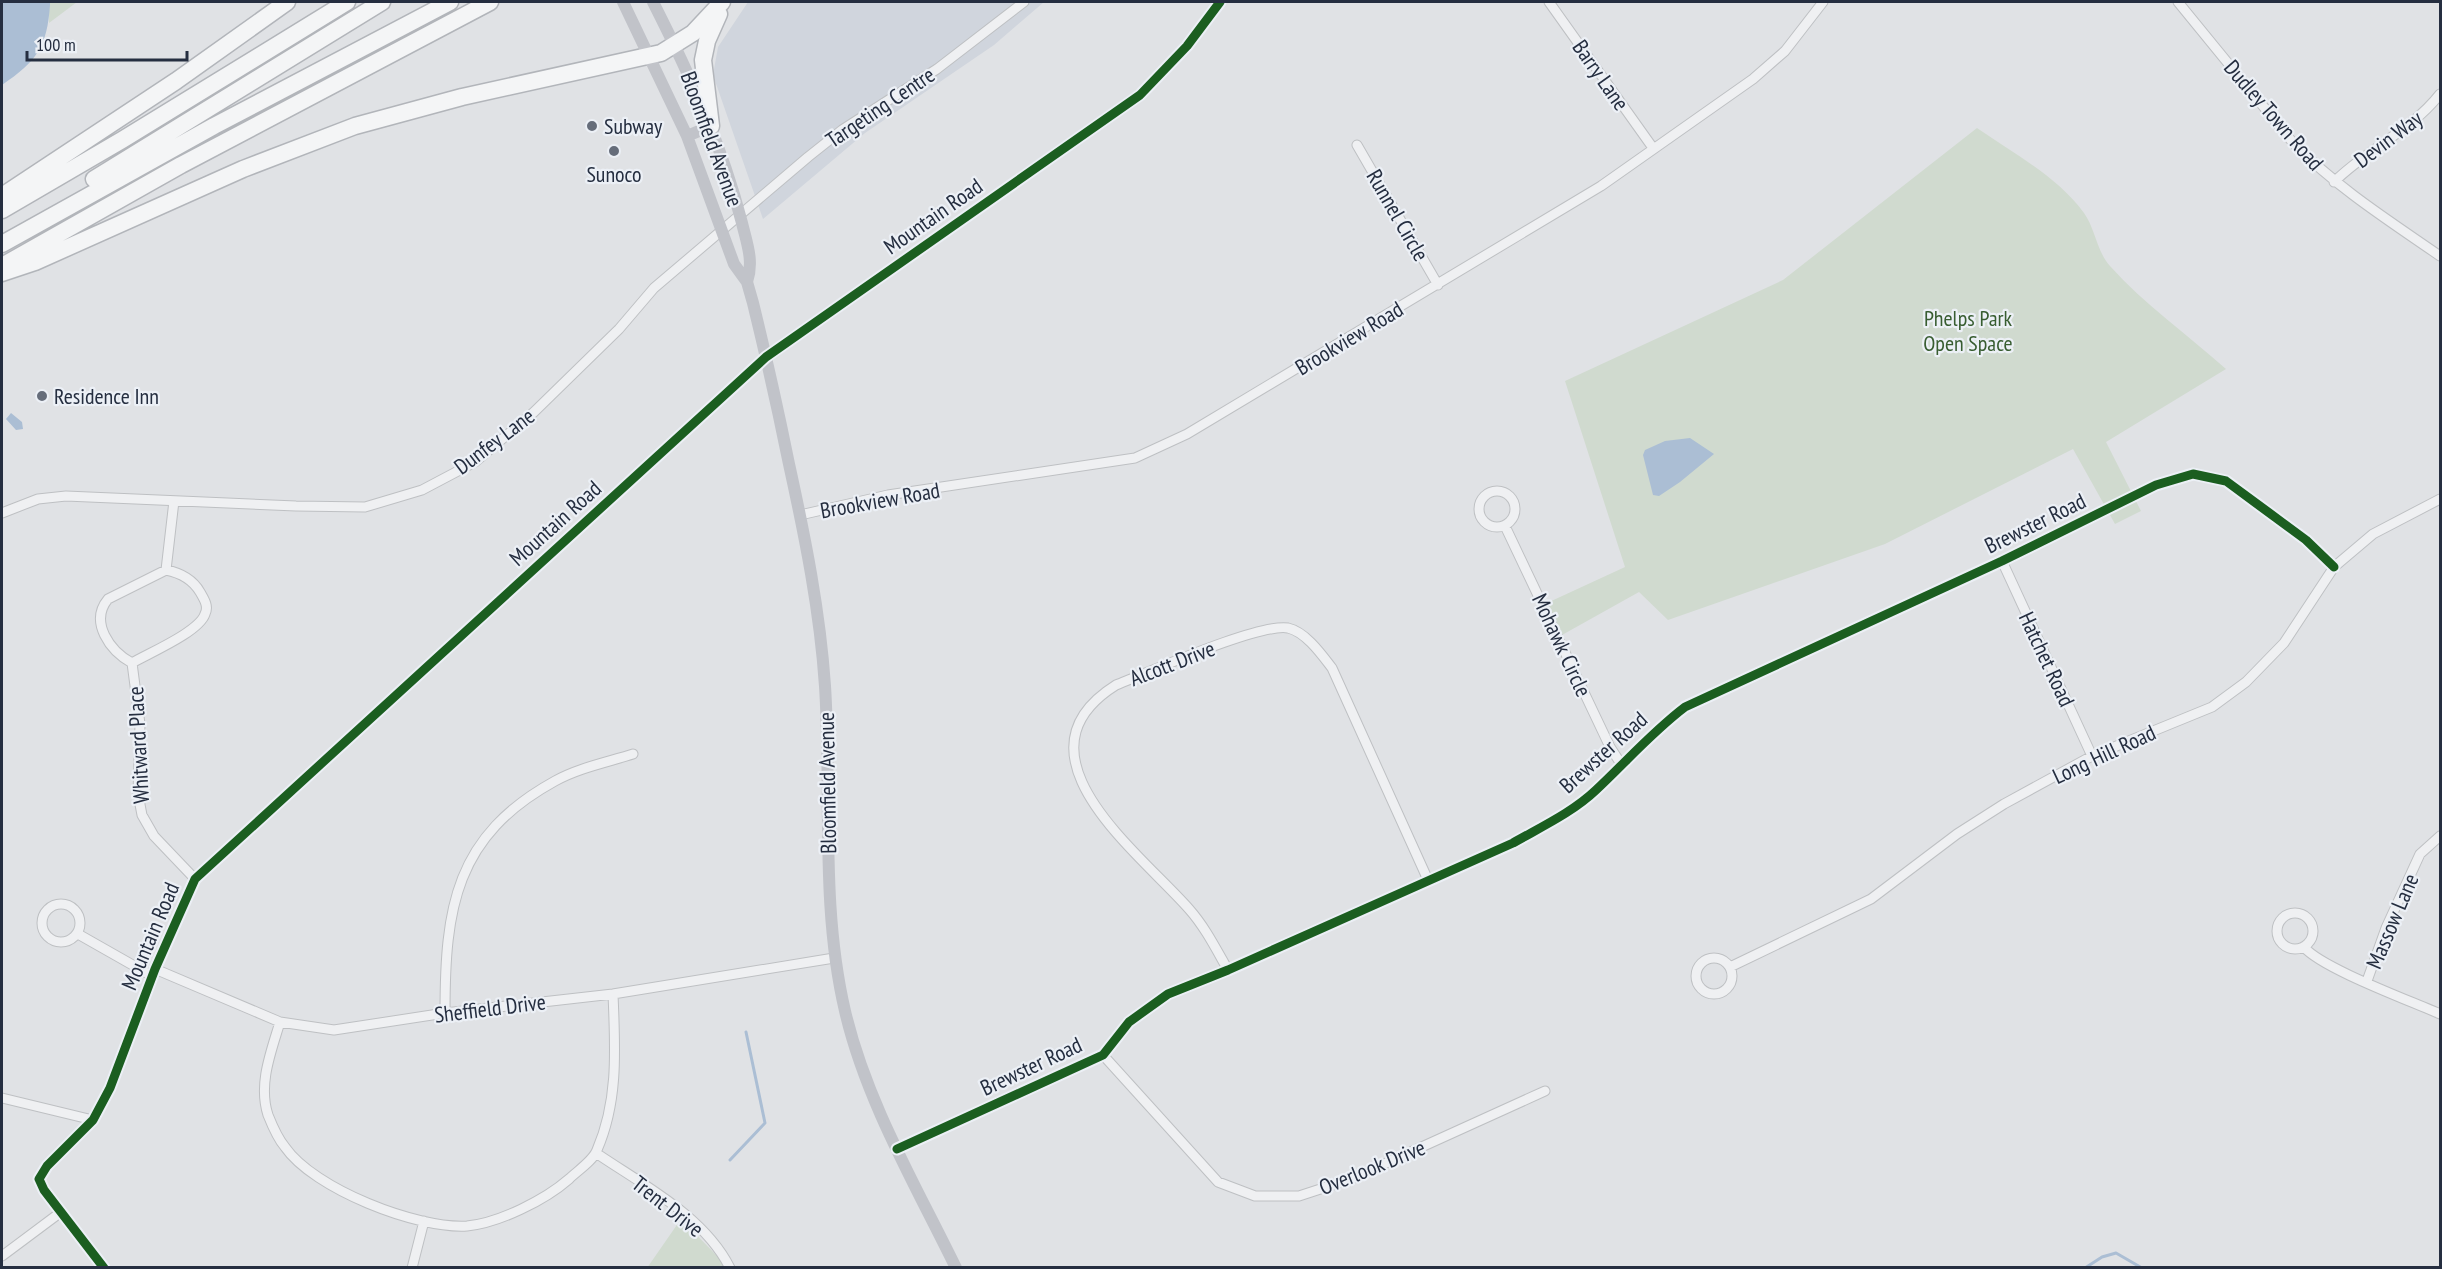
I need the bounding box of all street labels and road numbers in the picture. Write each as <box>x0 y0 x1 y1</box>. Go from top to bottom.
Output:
street label: Barry Lane <box>1567 34 1635 116</box>
street label: Dudley Town Road <box>2218 54 2330 176</box>
street label: Targeting Centre <box>820 60 940 154</box>
street label: Bloomfield Avenue <box>675 68 749 210</box>
street label: Devin Way <box>2348 104 2428 174</box>
street label: Runnel Circle <box>1361 164 1435 266</box>
street label: Mountain Road <box>878 172 988 260</box>
street label: Brookview Road <box>1290 295 1408 381</box>
street label: Dunfey Lane <box>448 402 540 480</box>
street label: Mountain Road <box>503 474 607 572</box>
street label: Brookview Road <box>818 476 942 524</box>
street label: Brewster Road <box>1980 487 2090 559</box>
street label: Mohawk Circle <box>1526 589 1598 701</box>
street label: Hatchet Road <box>2013 607 2081 711</box>
street label: Alcott Drive <box>1125 634 1219 692</box>
street label: Whitward Place <box>121 686 155 804</box>
street label: Brewster Road <box>1553 705 1653 799</box>
street label: Bloomfield Avenue <box>812 712 842 854</box>
street label: Long Hill Road <box>2048 718 2160 790</box>
street label: Massow Lane <box>2359 869 2425 973</box>
street label: Mountain Road <box>115 878 185 994</box>
street label: Sheffield Drive <box>433 987 547 1029</box>
street label: Brewster Road <box>976 1030 1086 1102</box>
street label: Overlook Drive <box>1315 1133 1429 1201</box>
street label: Trent Drive <box>627 1169 709 1243</box>

